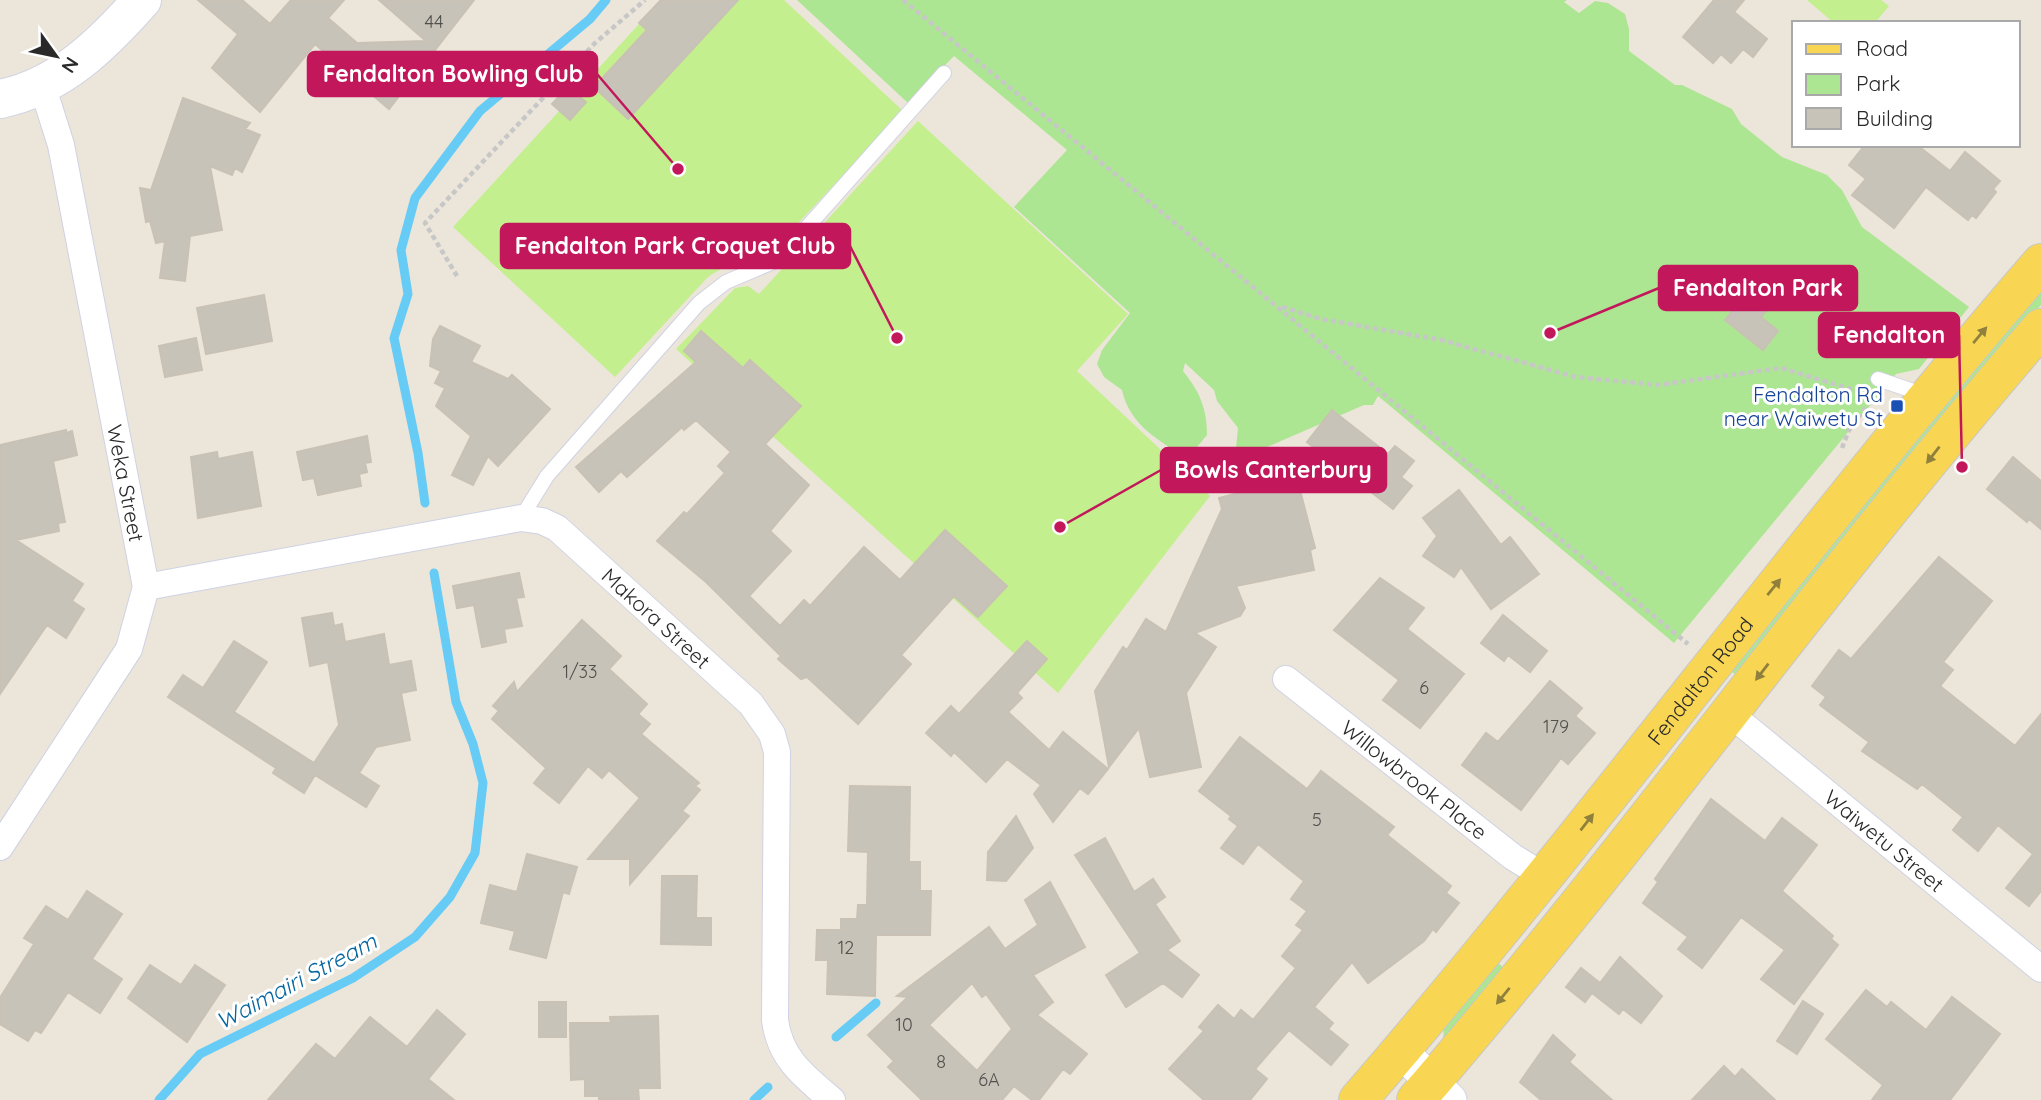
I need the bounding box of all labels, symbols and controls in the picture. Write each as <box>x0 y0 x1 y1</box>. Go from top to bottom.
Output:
house number: 44 <box>425 10 443 33</box>
north arrow <box>21 21 91 91</box>
legend <box>1792 21 2020 147</box>
text: Road <box>1856 35 1908 61</box>
callout: Fendalton Bowling Club <box>308 52 597 96</box>
text: N <box>56 53 84 78</box>
text: Fendalton Bowling Club <box>323 59 583 88</box>
text: Park <box>1856 70 1900 96</box>
text: Building <box>1856 105 1933 131</box>
callout: Fendalton Park Croquet Club <box>501 224 850 268</box>
text: Fendalton Park Croquet Club <box>515 231 835 260</box>
callout: Fendalton Park <box>1659 266 1857 310</box>
text: Fendalton Park <box>1673 273 1843 302</box>
callout: Fendalton <box>1819 313 1959 357</box>
text: Fendalton <box>1833 320 1945 349</box>
one-way arrow <box>1973 326 1988 344</box>
place label: Fendalton Rd near Waiwetu St <box>1724 381 1883 431</box>
marker: Fendalton Rd near Waiwetu St <box>1889 398 1905 414</box>
street label: Weka Street <box>102 422 150 544</box>
one-way arrow <box>1926 445 1941 463</box>
callout: Bowls Canterbury <box>1161 448 1386 492</box>
text: Bowls Canterbury <box>1174 455 1372 484</box>
street label: Makora Street <box>597 562 716 674</box>
one-way arrow <box>1766 578 1781 595</box>
street label: Fendalton Road <box>1642 612 1758 750</box>
house number: 1/33 <box>563 660 597 683</box>
one-way arrow <box>1755 663 1769 681</box>
house number: 6 <box>1419 676 1429 699</box>
street label: Willowbrook Place <box>1336 714 1492 845</box>
house number: 179 <box>1543 715 1569 738</box>
street label: Waiwetu Street <box>1819 784 1950 897</box>
house number: 5 <box>1312 808 1322 831</box>
one-way arrow <box>1579 814 1594 832</box>
water label: Waimairi Stream <box>211 926 382 1036</box>
house number: 12 <box>838 936 854 959</box>
one-way arrow <box>1495 987 1510 1005</box>
house number: 10 <box>895 1013 913 1036</box>
house number: 8 <box>936 1050 946 1073</box>
house number: 6A <box>978 1068 1000 1091</box>

